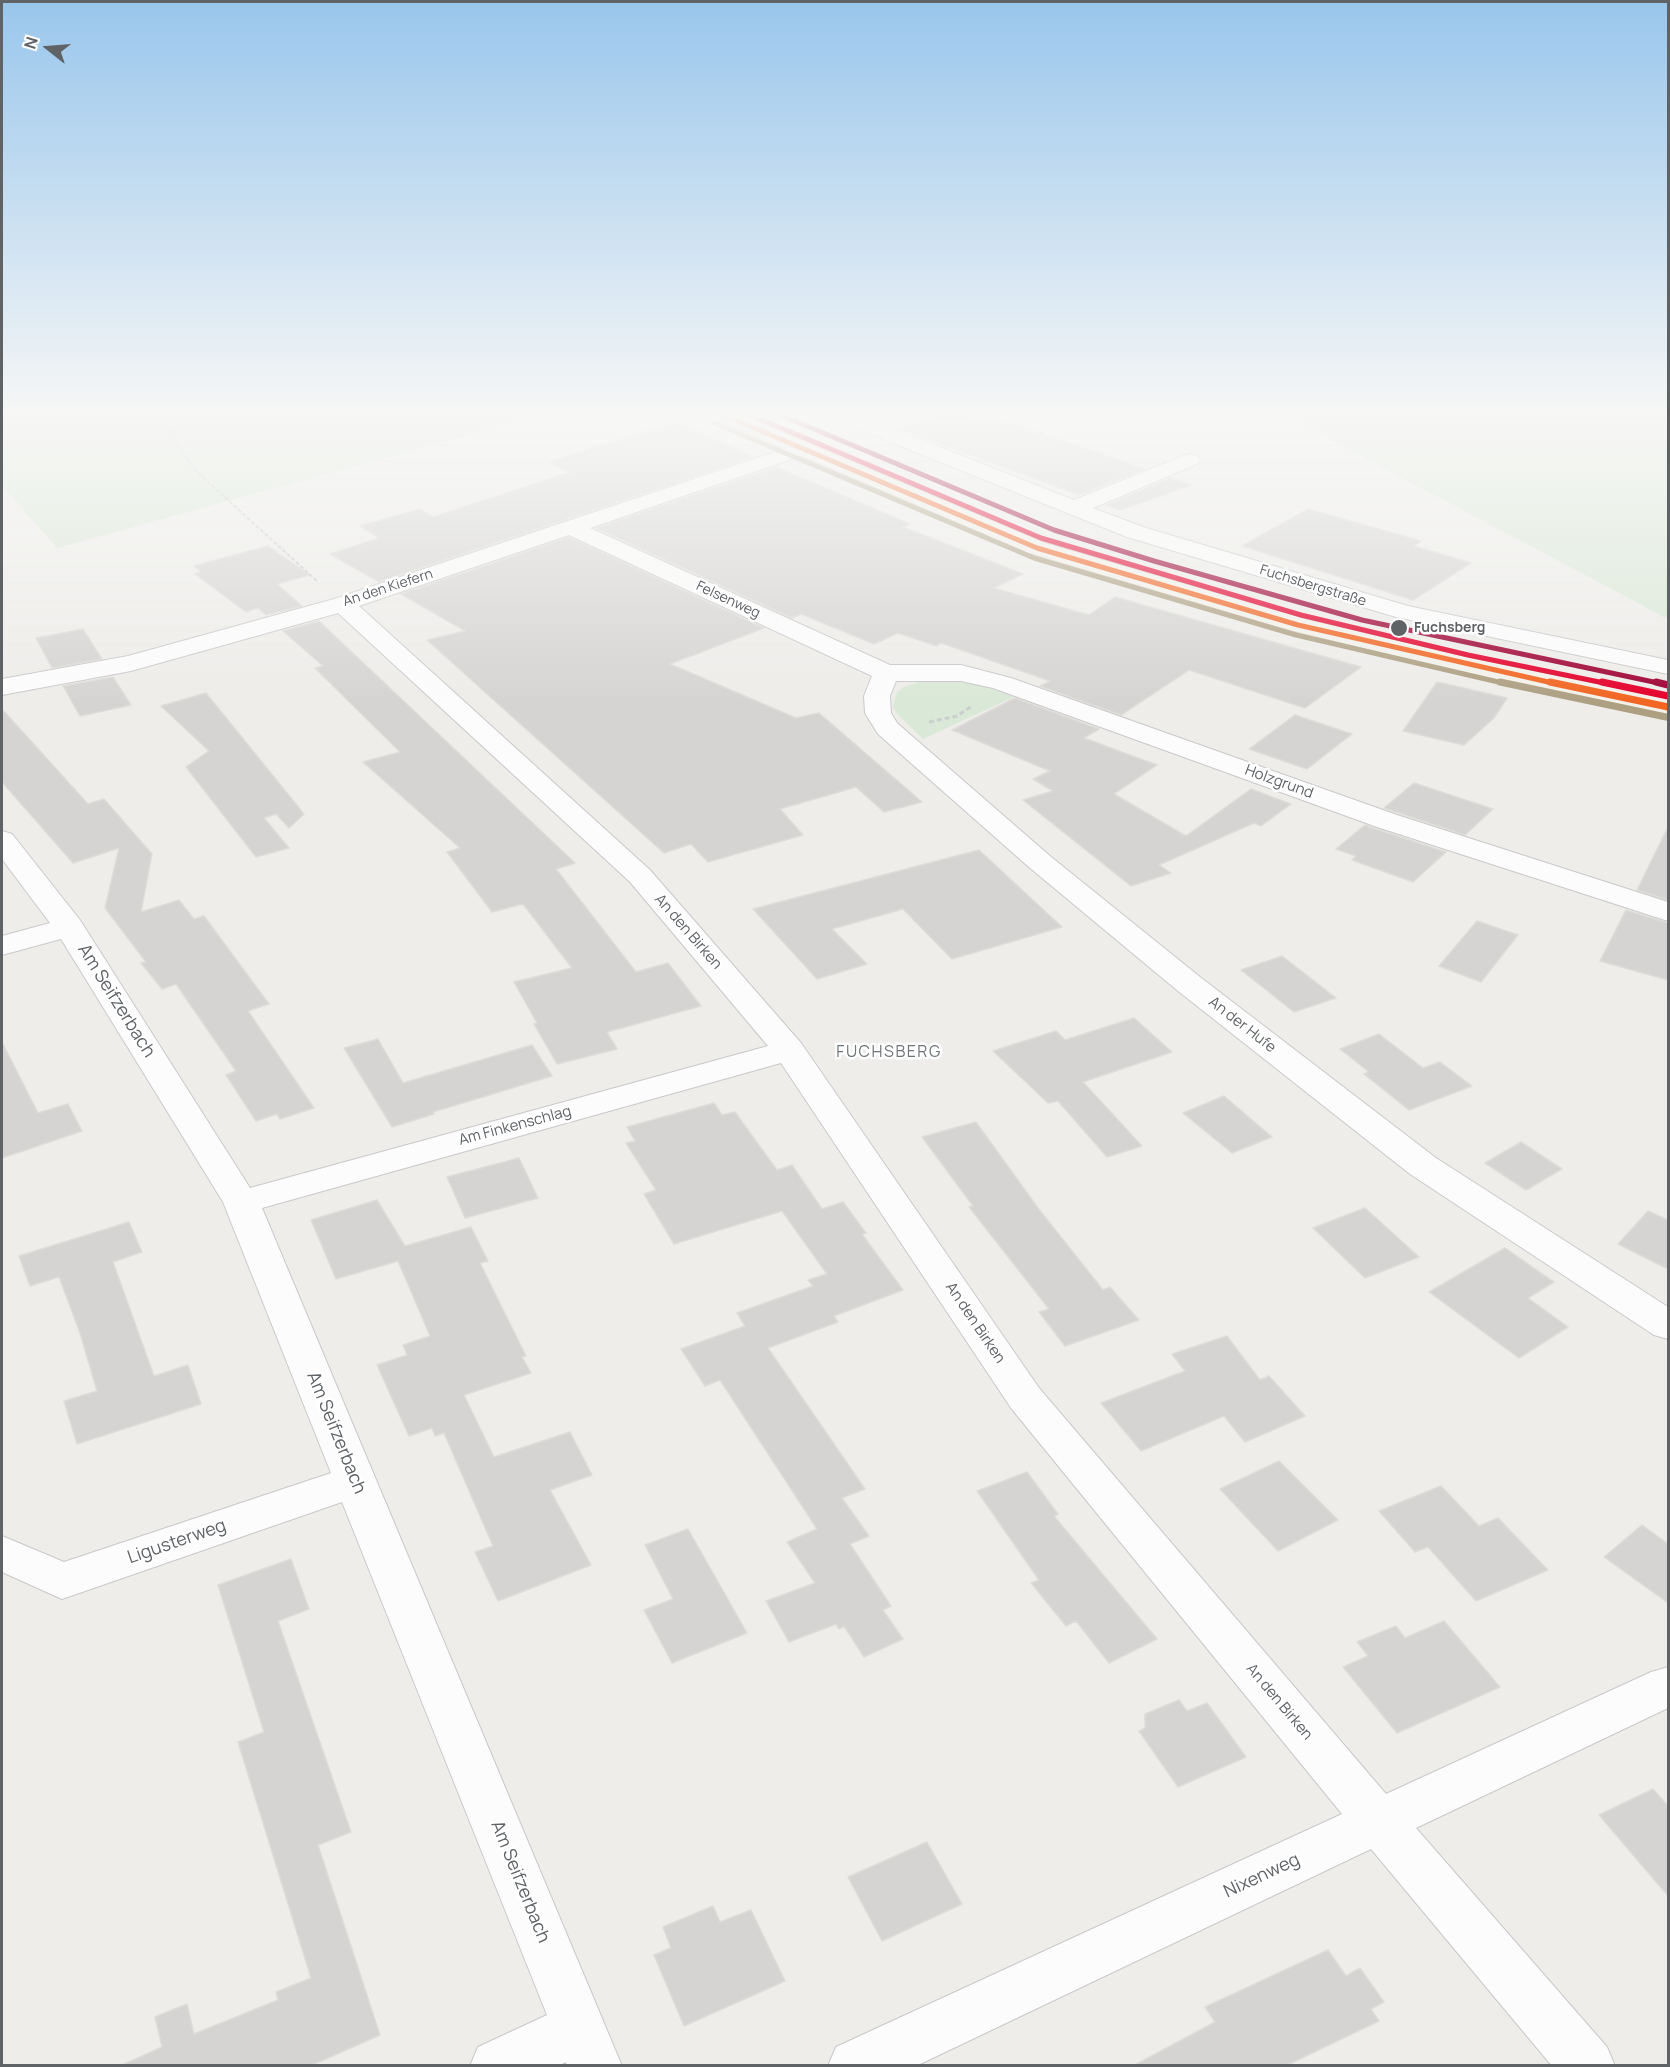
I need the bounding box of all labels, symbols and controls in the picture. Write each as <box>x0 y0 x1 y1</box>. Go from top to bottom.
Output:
north arrow <box>18 18 78 78</box>
text: N <box>19 34 43 51</box>
street label: Fuchsbergstraße <box>1258 562 1368 610</box>
street label: An den Kiefern <box>341 566 435 610</box>
street label: Felsenweg <box>693 578 763 622</box>
marker: Fuchsberg <box>1389 618 1409 638</box>
place label: Fuchsberg <box>1414 620 1485 636</box>
street label: Holzgrund <box>1242 761 1316 803</box>
street label: An den Birken <box>651 891 725 973</box>
street label: Am Seifzerbach <box>73 940 159 1062</box>
street label: An der Hufe <box>1205 993 1279 1057</box>
district label: FUCHSBERG <box>836 1043 942 1063</box>
street label: Am Finkenschlag <box>457 1102 573 1150</box>
street label: An den Birken <box>941 1279 1009 1367</box>
street label: Am Seifzerbach <box>302 1369 370 1497</box>
street label: Ligusterweg <box>125 1515 229 1569</box>
street label: An den Birken <box>1242 1660 1316 1744</box>
street label: Am Seifzerbach <box>486 1818 554 1946</box>
street label: Nixenweg <box>1221 1849 1303 1903</box>

